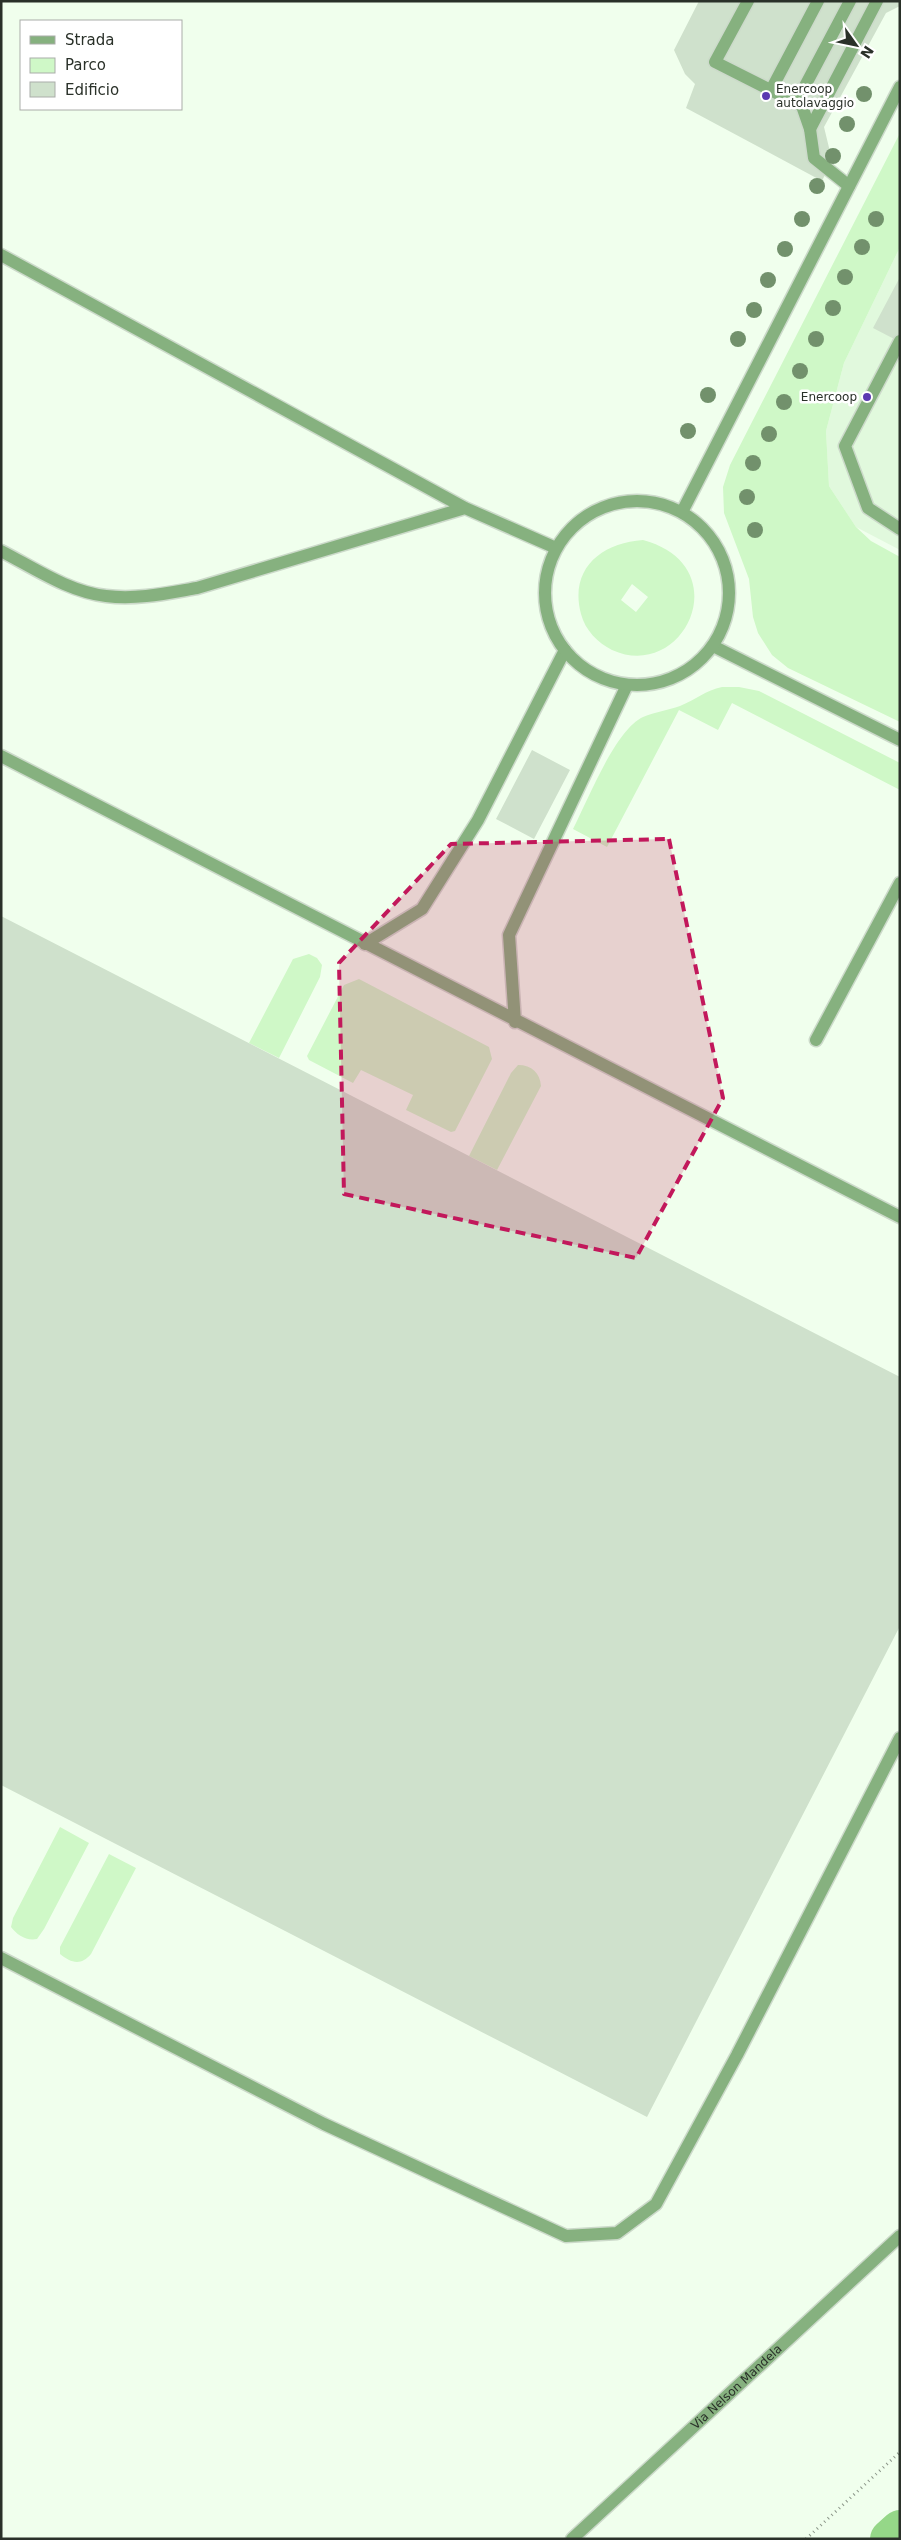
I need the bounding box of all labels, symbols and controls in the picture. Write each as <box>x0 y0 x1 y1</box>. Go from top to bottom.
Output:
legend <box>20 20 182 110</box>
north arrow <box>831 20 881 70</box>
text: Strada <box>65 31 114 49</box>
text: N <box>857 43 877 61</box>
text: Parco <box>65 56 106 74</box>
text: Edificio <box>65 81 119 99</box>
place label: Enercoop autolavaggio <box>776 82 854 110</box>
marker: Enercoop autolavaggio <box>760 90 772 102</box>
place label: Enercoop <box>801 390 857 404</box>
marker: Enercoop <box>861 391 873 403</box>
street label: Via Nelson Mandela <box>688 2342 785 2432</box>

